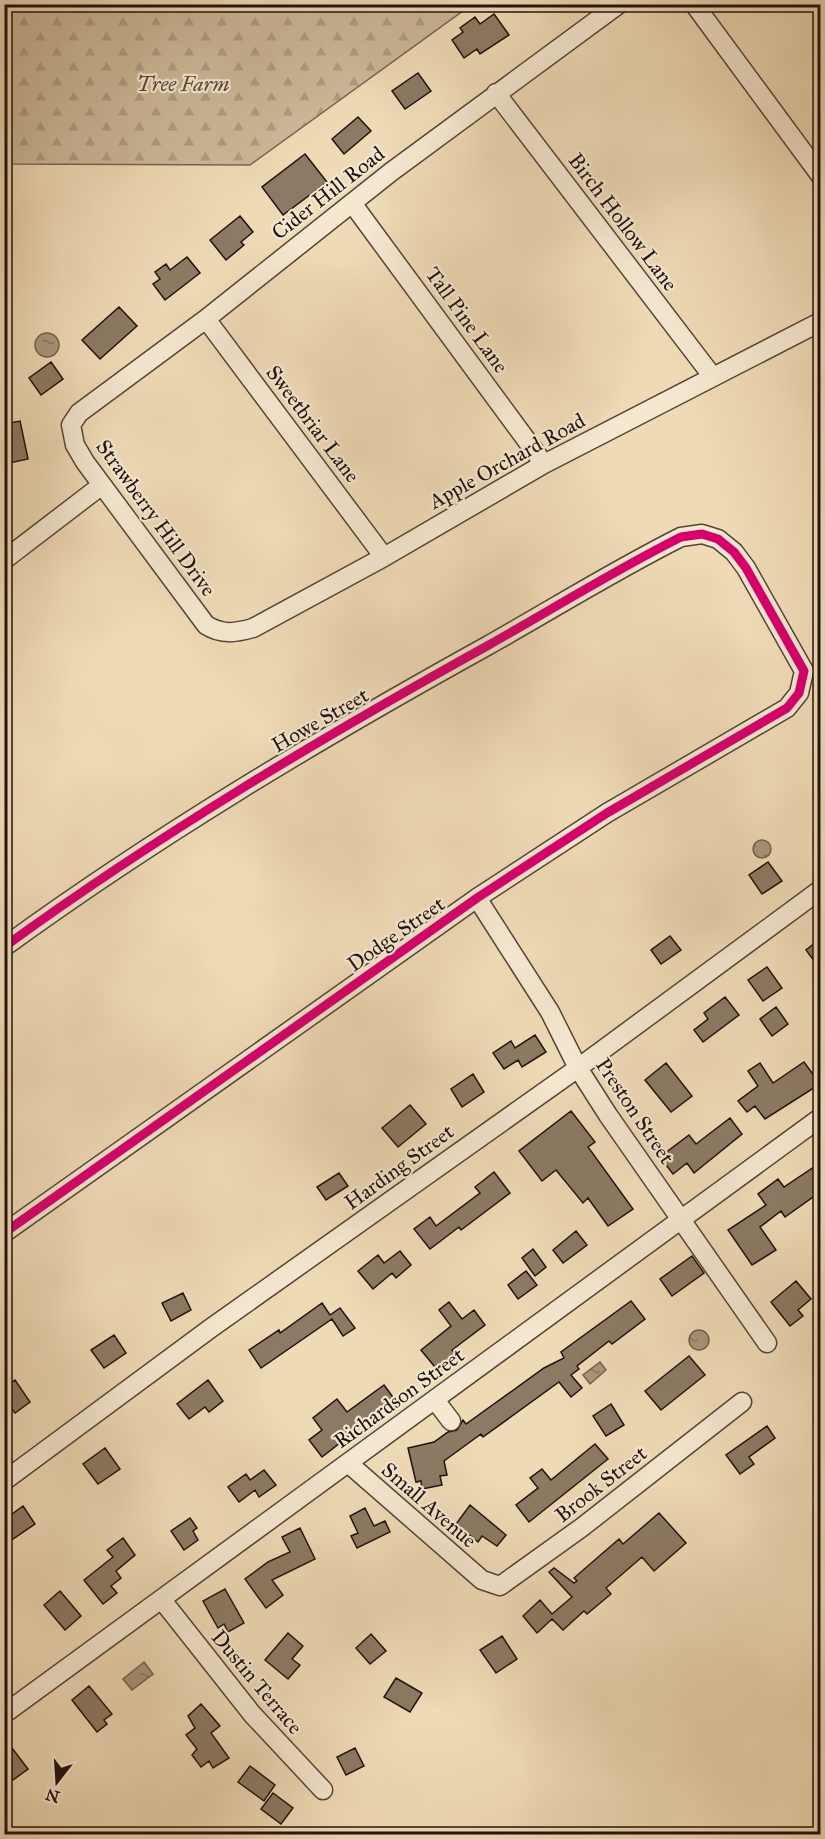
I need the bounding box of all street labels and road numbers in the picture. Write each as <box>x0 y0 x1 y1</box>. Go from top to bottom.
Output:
street label: Cider Hill Road <box>266 141 390 245</box>
street label: Birch Hollow Lane <box>563 148 683 296</box>
street label: Tall Pine Lane <box>420 262 514 378</box>
street label: Sweetbriar Lane <box>261 360 366 488</box>
street label: Apple Orchard Road <box>423 407 590 515</box>
street label: Strawberry Hill Drive <box>90 435 222 602</box>
street label: Howe Street <box>267 682 374 758</box>
street label: Dodge Street <box>342 891 450 977</box>
street label: Preston Street <box>590 1053 680 1169</box>
street label: Harding Street <box>339 1118 459 1215</box>
street label: Richardson Street <box>329 1342 470 1454</box>
street label: Brook Street <box>550 1440 653 1528</box>
street label: Small Avenue <box>376 1457 482 1554</box>
street label: Dustin Terrace <box>206 1625 308 1740</box>

